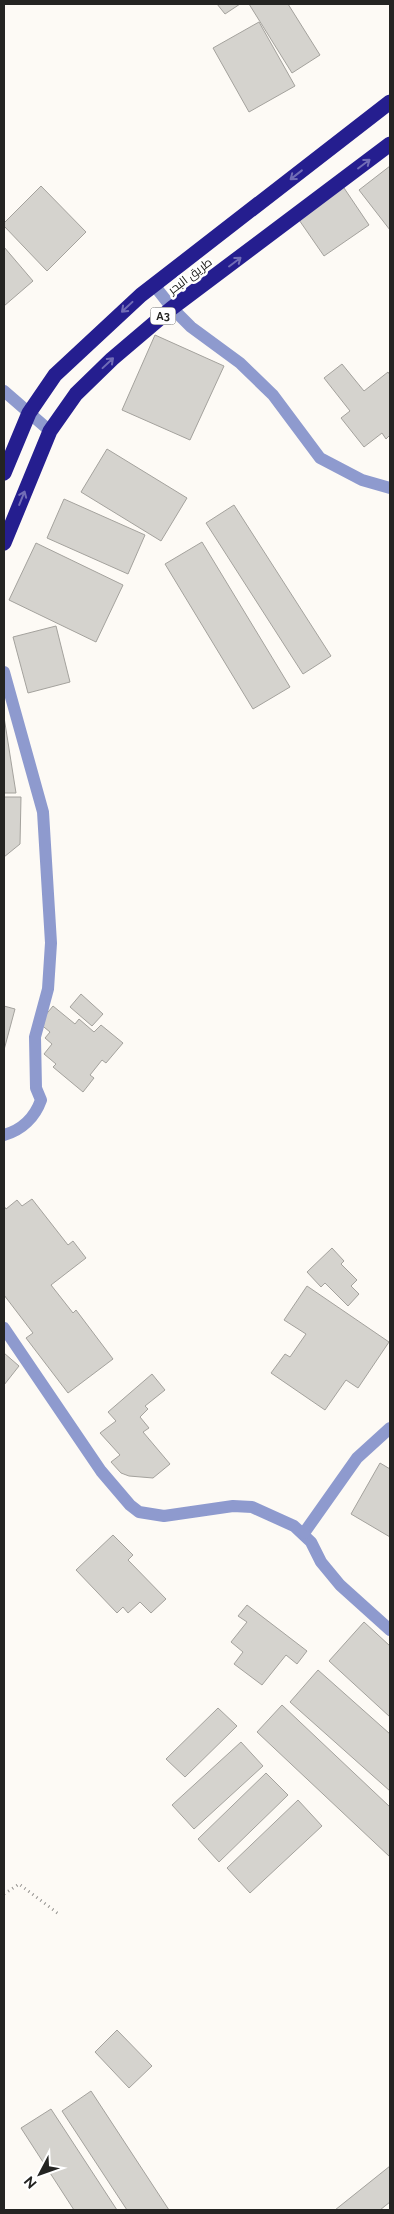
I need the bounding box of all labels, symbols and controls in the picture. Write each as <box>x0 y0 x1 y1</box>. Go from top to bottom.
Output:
one-way arrow <box>357 159 371 169</box>
one-way arrow <box>290 169 303 180</box>
street label: طريق البحر <box>164 255 215 298</box>
one-way arrow <box>228 256 241 267</box>
one-way arrow <box>121 301 134 313</box>
road number: A3 <box>150 308 176 324</box>
one-way arrow <box>101 357 114 369</box>
one-way arrow <box>18 491 27 506</box>
north arrow <box>15 2149 65 2199</box>
text: N <box>21 2173 40 2192</box>

